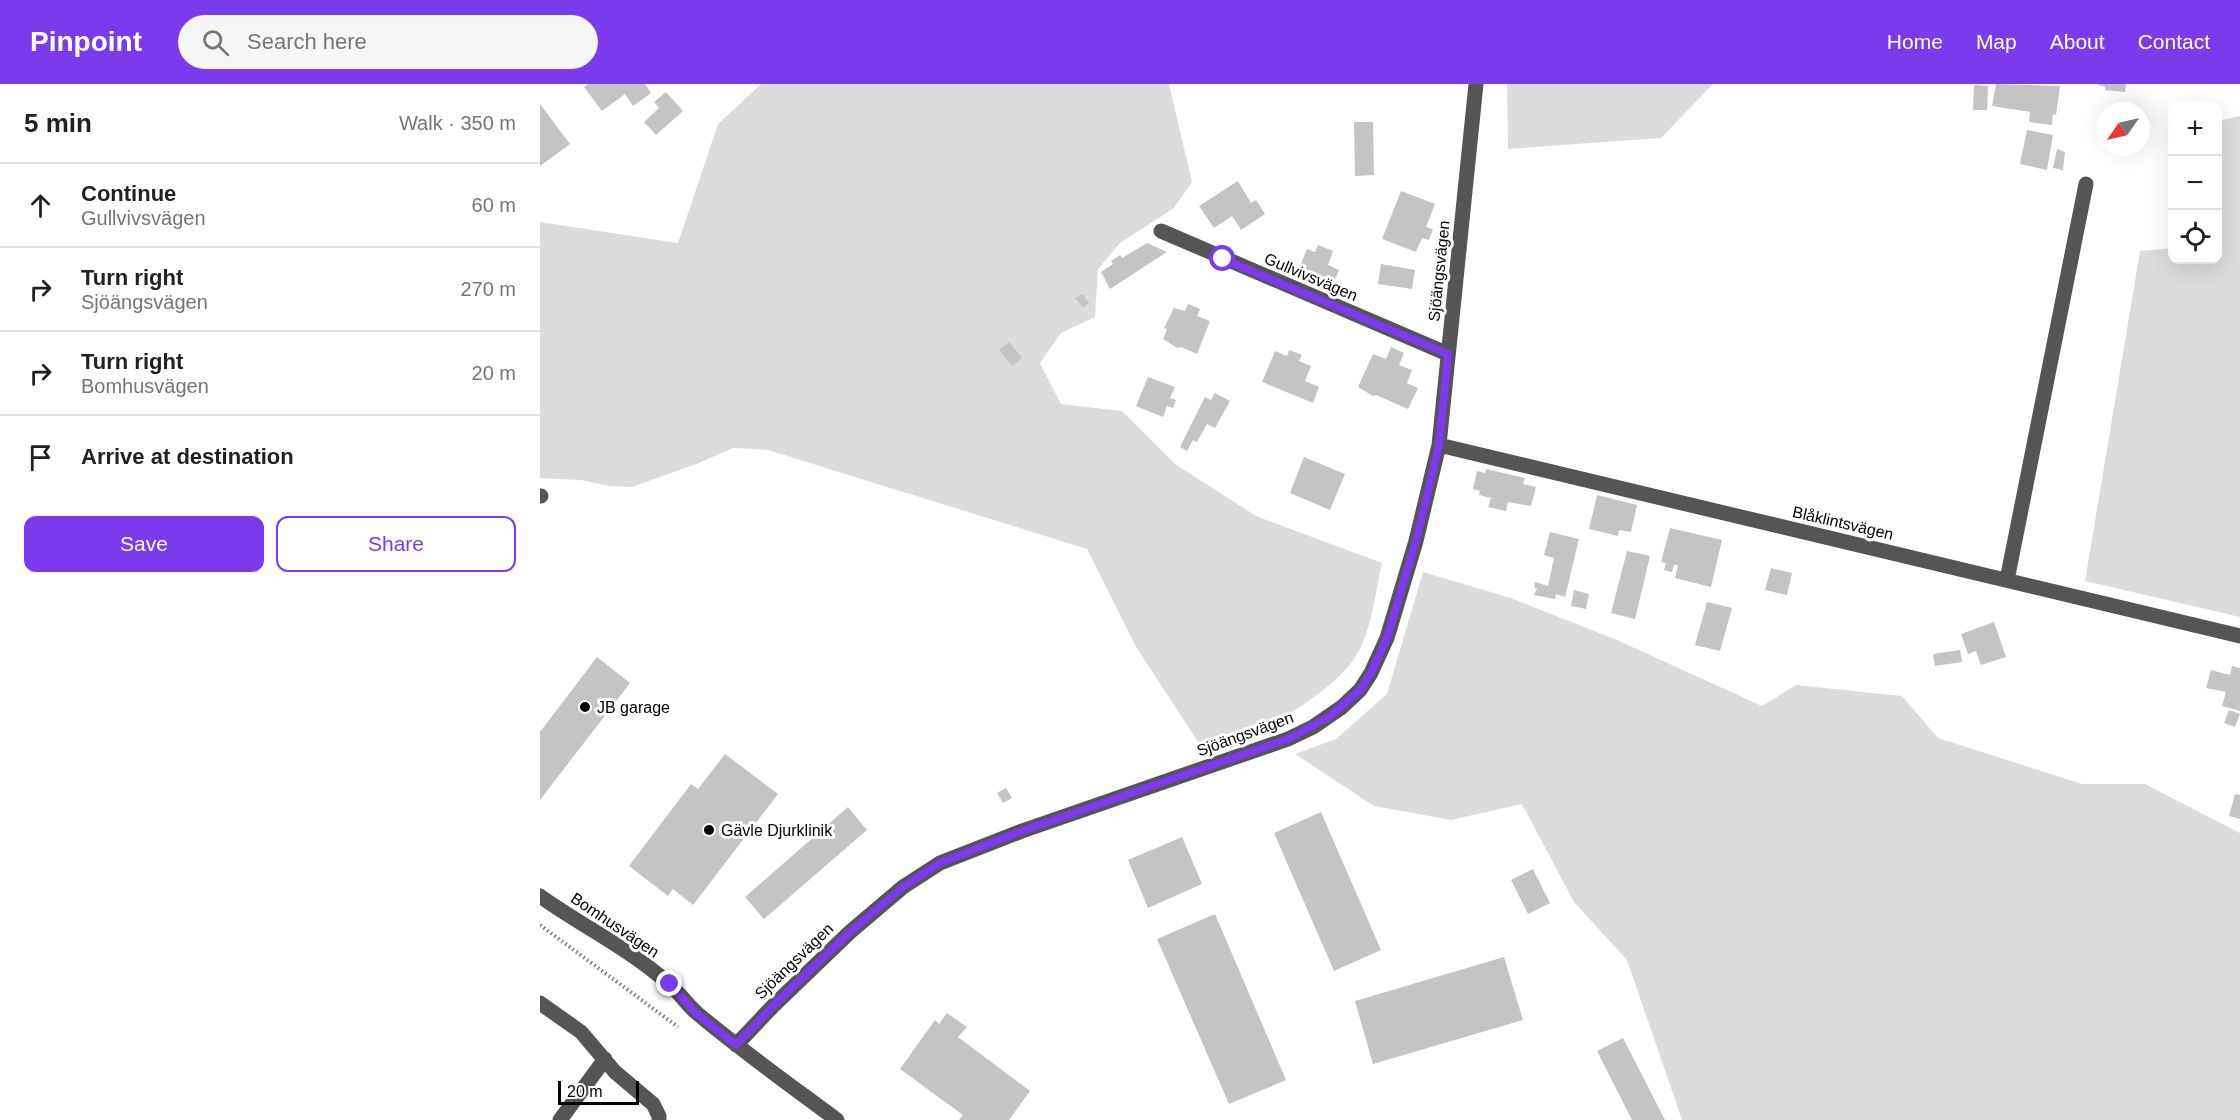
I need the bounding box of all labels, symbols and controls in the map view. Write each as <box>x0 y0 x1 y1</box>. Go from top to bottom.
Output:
search box <box>178 15 598 69</box>
text: Pinpoint <box>30 26 142 57</box>
icon: search <box>199 26 232 59</box>
text: Search here <box>247 29 367 54</box>
text: Home <box>1887 30 1943 53</box>
text: Map <box>1976 30 2017 53</box>
text: About <box>2050 30 2105 53</box>
text: Contact <box>2138 30 2210 53</box>
north arrow <box>2096 102 2150 156</box>
map controls <box>2168 102 2222 264</box>
button: + <box>2168 102 2222 156</box>
text: 5 min <box>24 108 92 138</box>
text: Walk · 350 m <box>399 112 516 134</box>
button: − <box>2168 156 2222 210</box>
text: Continue <box>81 181 176 206</box>
icon: ahead <box>24 189 57 222</box>
text: 60 m <box>472 194 516 216</box>
text: Gullvivsvägen <box>81 207 206 229</box>
button: locate <box>2168 210 2222 264</box>
street label: Sjöängsvägen <box>1425 220 1453 322</box>
route start <box>1209 245 1235 271</box>
street label: Gullvivsvägen <box>1262 250 1360 304</box>
text: Turn right <box>81 265 183 290</box>
icon: right <box>24 273 57 306</box>
text: 270 m <box>460 278 516 300</box>
text: Sjöängsvägen <box>81 291 208 313</box>
text: Turn right <box>81 349 183 374</box>
icon: right <box>24 357 57 390</box>
text: 20 m <box>472 362 516 384</box>
text: Bomhusvägen <box>81 375 209 397</box>
icon: arrive <box>24 441 57 474</box>
text: Arrive at destination <box>81 444 294 469</box>
street label: Blåklintsvägen <box>1791 503 1895 543</box>
button: Save <box>24 516 264 572</box>
button: Share <box>276 516 516 572</box>
place label: JB garage <box>597 699 670 716</box>
marker: JB garage <box>578 700 592 714</box>
street label: Sjöängsvägen <box>1194 709 1296 759</box>
place label: Gävle Djurklinik <box>721 822 833 839</box>
marker: Gävle Djurklinik <box>702 823 716 837</box>
street label: Bomhusvägen <box>568 889 662 961</box>
street label: Sjöängsvägen <box>752 920 836 1002</box>
route end <box>656 970 682 996</box>
scale bar <box>558 1078 639 1106</box>
text: 20 m <box>567 1083 603 1100</box>

